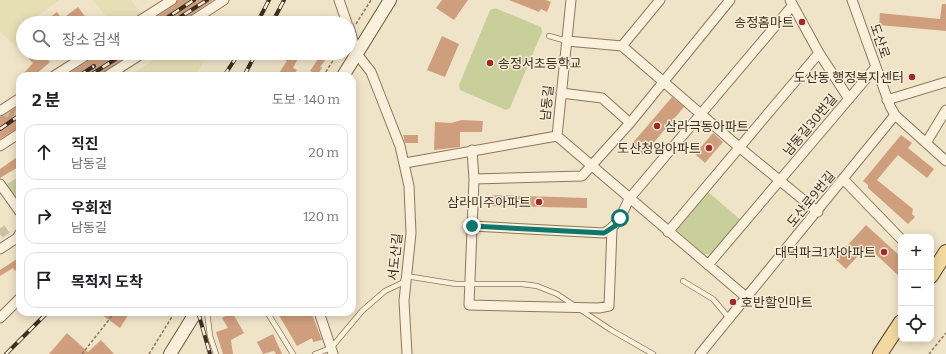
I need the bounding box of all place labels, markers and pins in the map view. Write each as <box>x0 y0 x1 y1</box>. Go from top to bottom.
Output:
place label: 송정홈마트 <box>734 15 794 30</box>
marker: 송정홈마트 <box>797 17 807 27</box>
place label: 송정서초등학교 <box>498 56 582 71</box>
marker: 송정서초등학교 <box>485 58 495 68</box>
place label: 도산동 행정복지센터 <box>794 70 904 85</box>
marker: 도산동 행정복지센터 <box>907 72 917 82</box>
place label: 삼라극동아파트 <box>665 119 749 134</box>
marker: 삼라극동아파트 <box>652 121 662 131</box>
place label: 도산청암아파트 <box>617 141 701 156</box>
marker: 도산청암아파트 <box>704 143 714 153</box>
place label: 삼라미주아파트 <box>447 195 531 210</box>
marker: 삼라미주아파트 <box>534 197 544 207</box>
place label: 대덕파크1차아파트 <box>775 245 876 260</box>
marker: 대덕파크1차아파트 <box>879 247 889 257</box>
place label: 호반할인마트 <box>741 295 813 310</box>
marker: 호반할인마트 <box>728 297 738 307</box>

